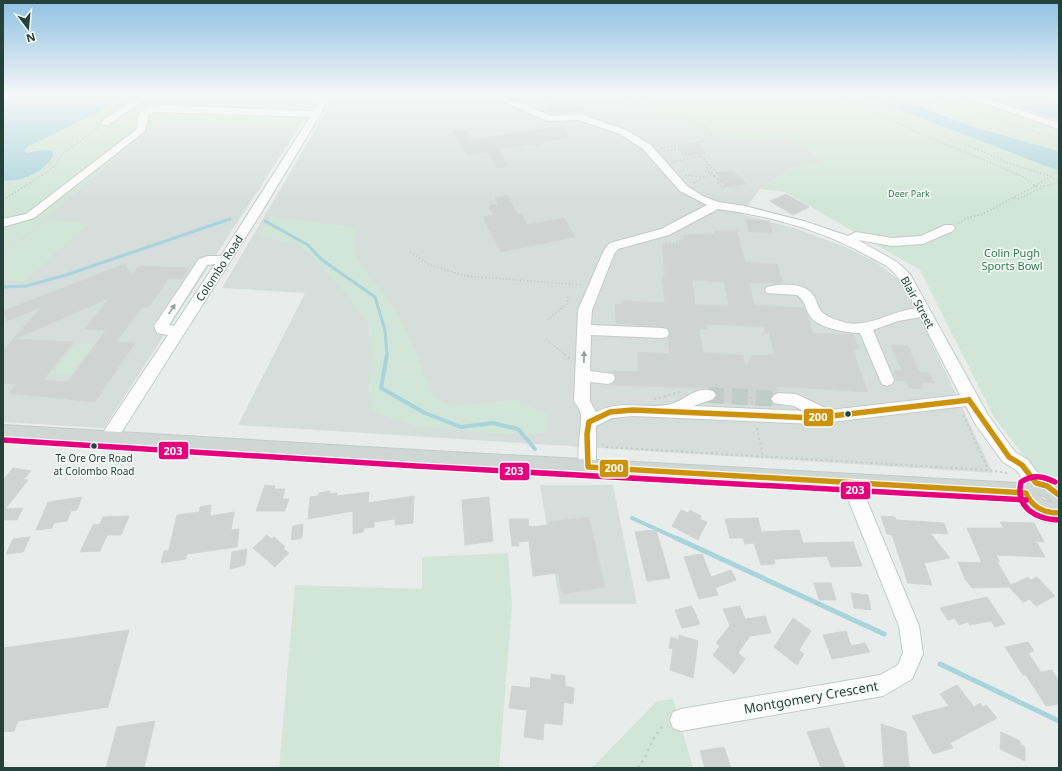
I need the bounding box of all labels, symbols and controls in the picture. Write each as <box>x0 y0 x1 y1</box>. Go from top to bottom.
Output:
north arrow <box>8 8 48 48</box>
text: N <box>25 30 37 47</box>
park label: Deer Park <box>888 187 930 200</box>
street label: Colombo Road <box>192 232 246 304</box>
park label: Colin Pugh Sports Bowl <box>981 245 1043 273</box>
street label: Blair Street <box>898 273 938 331</box>
one-way arrow <box>168 303 175 315</box>
one-way arrow <box>581 350 587 363</box>
line badge: 200 <box>803 408 834 427</box>
text: 200 <box>809 409 827 424</box>
unlabelled marker <box>843 409 853 419</box>
marker: Te Ore Ore Road at Colombo Road <box>89 441 99 451</box>
line badge: 203 <box>158 441 189 460</box>
text: 203 <box>164 443 182 458</box>
place label: Te Ore Ore Road at Colombo Road <box>54 451 135 478</box>
line badge: 200 <box>599 459 629 478</box>
text: 200 <box>605 460 623 475</box>
line badge: 203 <box>499 462 530 481</box>
text: 203 <box>505 463 523 478</box>
line badge: 203 <box>840 481 871 500</box>
text: 203 <box>846 482 864 497</box>
street label: Montgomery Crescent <box>742 676 880 718</box>

